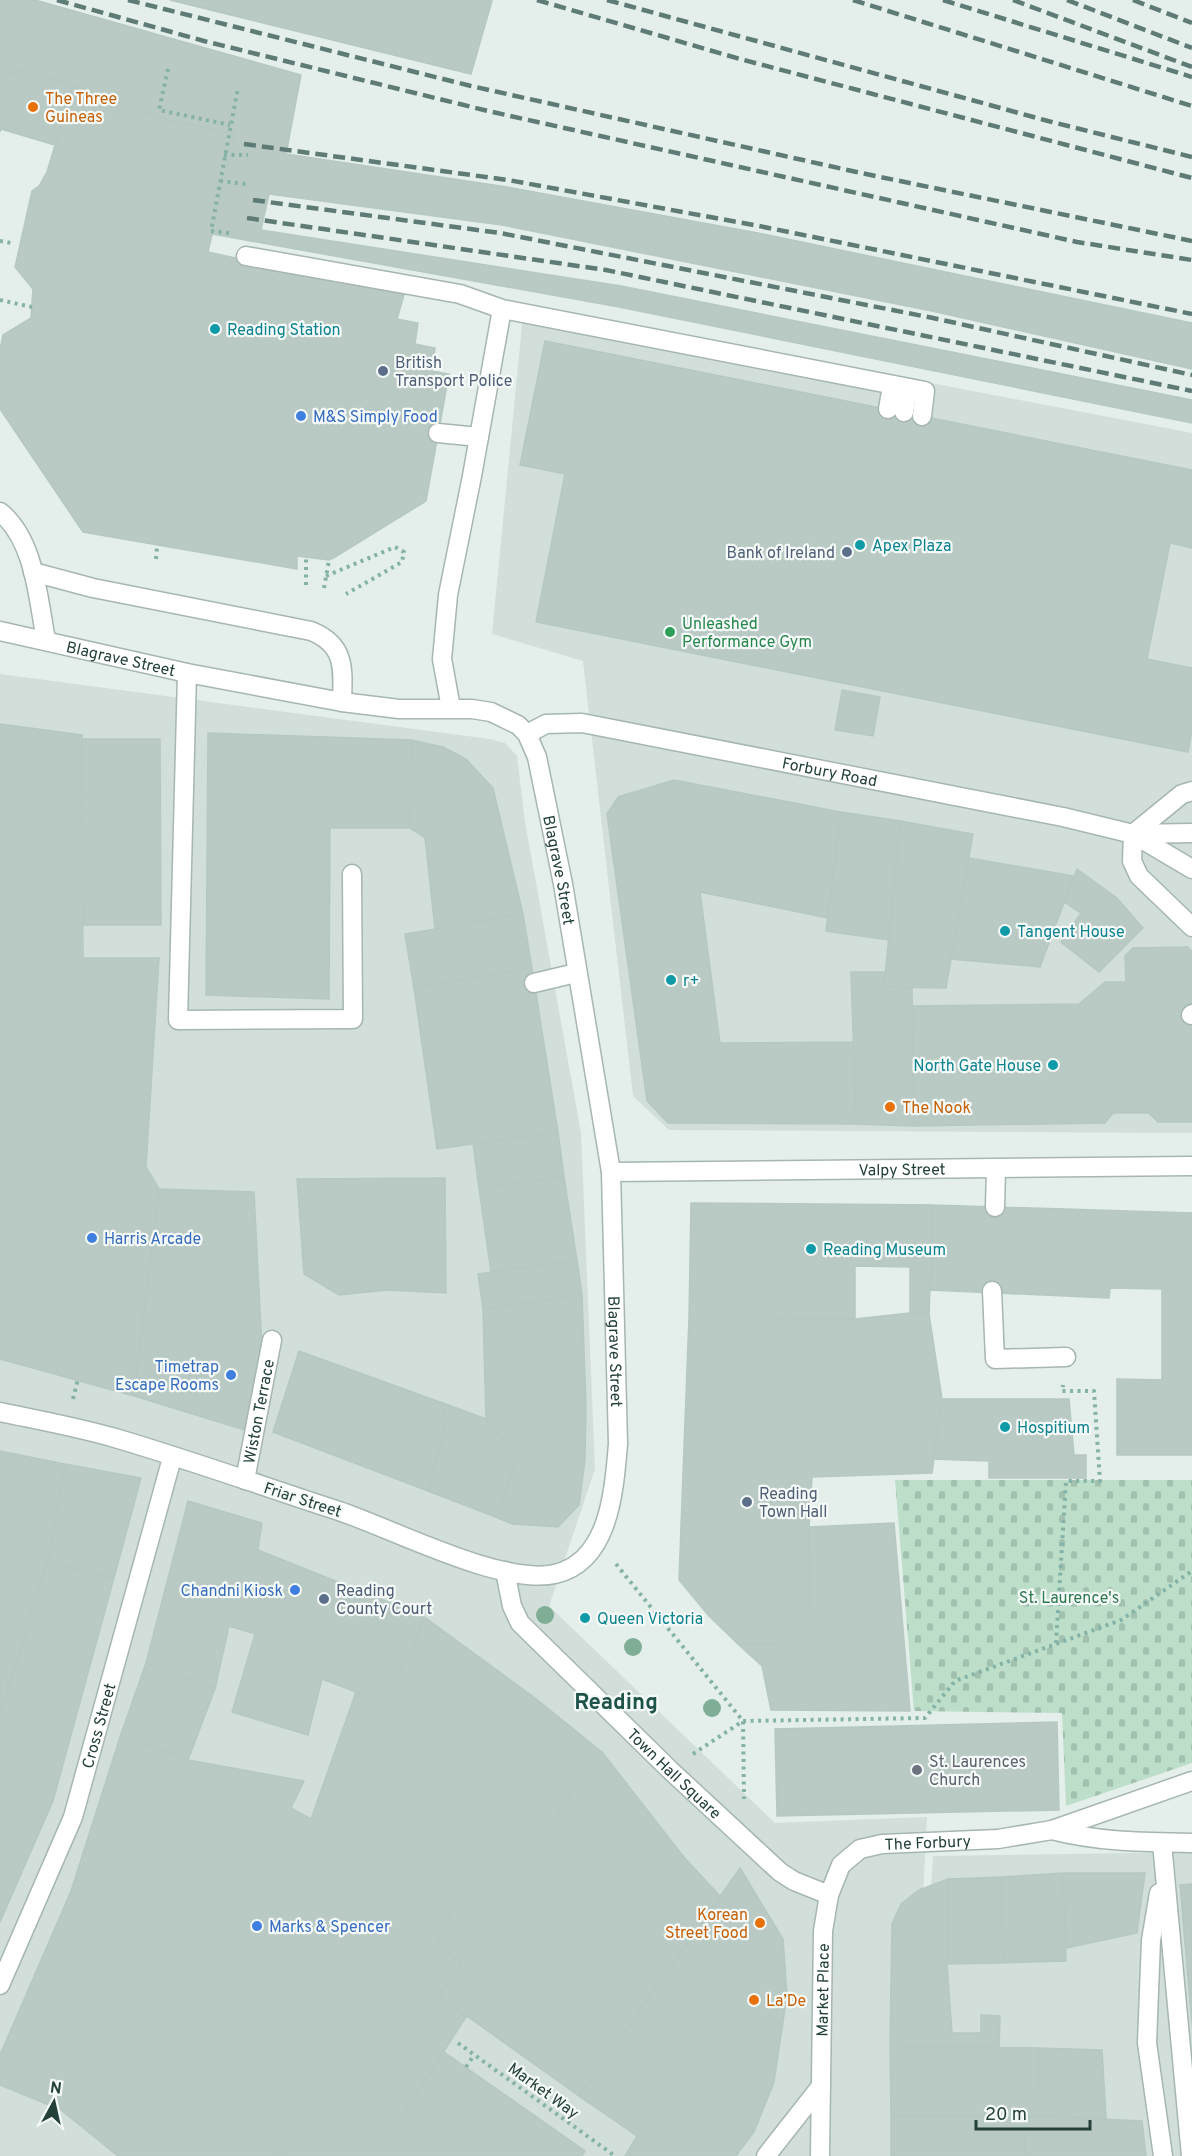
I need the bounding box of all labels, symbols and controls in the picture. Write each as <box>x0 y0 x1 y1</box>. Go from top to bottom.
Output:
place label: The Three Guineas <box>45 90 117 128</box>
marker: The Three Guineas <box>26 100 40 114</box>
place label: Reading Station <box>227 321 341 341</box>
marker: Reading Station <box>208 322 222 336</box>
place label: British Transport Police <box>395 354 512 392</box>
marker: British Transport Police <box>376 364 390 378</box>
place label: M&S Simply Food <box>313 408 438 428</box>
marker: M&S Simply Food <box>294 409 308 423</box>
place label: Apex Plaza <box>872 537 952 557</box>
marker: Apex Plaza <box>853 538 867 552</box>
place label: Bank of Ireland <box>727 544 835 564</box>
marker: Bank of Ireland <box>840 545 854 559</box>
place label: Unleashed Performance Gym <box>682 615 812 653</box>
marker: Unleashed Performance Gym <box>663 625 677 639</box>
street label: Blagrave Street <box>64 638 177 682</box>
street label: Forbury Road <box>780 754 879 792</box>
street label: Blagrave Street <box>537 814 578 927</box>
place label: Tangent House <box>1017 923 1125 943</box>
marker: Tangent House <box>998 924 1012 938</box>
place label: r+ <box>683 972 700 992</box>
marker: r+ <box>664 973 678 987</box>
place label: North Gate House <box>913 1057 1041 1077</box>
marker: North Gate House <box>1046 1058 1060 1072</box>
place label: The Nook <box>902 1099 971 1119</box>
marker: The Nook <box>883 1100 897 1114</box>
street label: Valpy Street <box>858 1161 946 1181</box>
place label: Harris Arcade <box>104 1230 201 1250</box>
marker: Harris Arcade <box>85 1231 99 1245</box>
place label: Reading Museum <box>823 1241 946 1261</box>
marker: Reading Museum <box>804 1242 818 1256</box>
street label: Blagrave Street <box>602 1296 625 1408</box>
place label: Timetrap Escape Rooms <box>115 1358 219 1396</box>
street label: Wiston Terrace <box>240 1358 280 1466</box>
marker: Timetrap Escape Rooms <box>224 1368 238 1382</box>
place label: Hospitium <box>1017 1419 1090 1439</box>
marker: Hospitium <box>998 1420 1012 1434</box>
street label: Friar Street <box>261 1479 344 1523</box>
place label: Reading Town Hall <box>759 1485 827 1523</box>
marker: Reading Town Hall <box>740 1495 754 1509</box>
place label: Chandni Kiosk <box>180 1582 283 1602</box>
place label: Reading County Court <box>336 1582 432 1620</box>
marker: Chandni Kiosk <box>288 1583 302 1597</box>
park label: St. Laurence's <box>1019 1589 1119 1609</box>
marker: Reading County Court <box>317 1592 331 1606</box>
place label: Queen Victoria <box>597 1610 703 1630</box>
marker: Queen Victoria <box>578 1611 592 1625</box>
street label: Cross Street <box>79 1681 121 1771</box>
district label: Reading <box>574 1690 658 1717</box>
street label: Town Hall Square <box>622 1725 724 1824</box>
place label: St. Laurences Church <box>929 1753 1026 1791</box>
marker: St. Laurences Church <box>910 1763 924 1777</box>
street label: The Forbury <box>884 1832 972 1856</box>
place label: Korean Street Food <box>665 1906 748 1944</box>
marker: Korean Street Food <box>753 1916 767 1930</box>
place label: Marks & Spencer <box>269 1918 390 1938</box>
marker: Marks & Spencer <box>250 1919 264 1933</box>
street label: Market Place <box>814 1943 835 2037</box>
place label: La’De <box>766 1992 806 2012</box>
marker: La’De <box>747 1993 761 2007</box>
street label: Market Way <box>503 2059 582 2124</box>
north arrow <box>24 2072 84 2132</box>
text: N <box>49 2078 63 2100</box>
scale bar <box>976 2093 1090 2131</box>
text: 20 m <box>985 2104 1027 2127</box>

